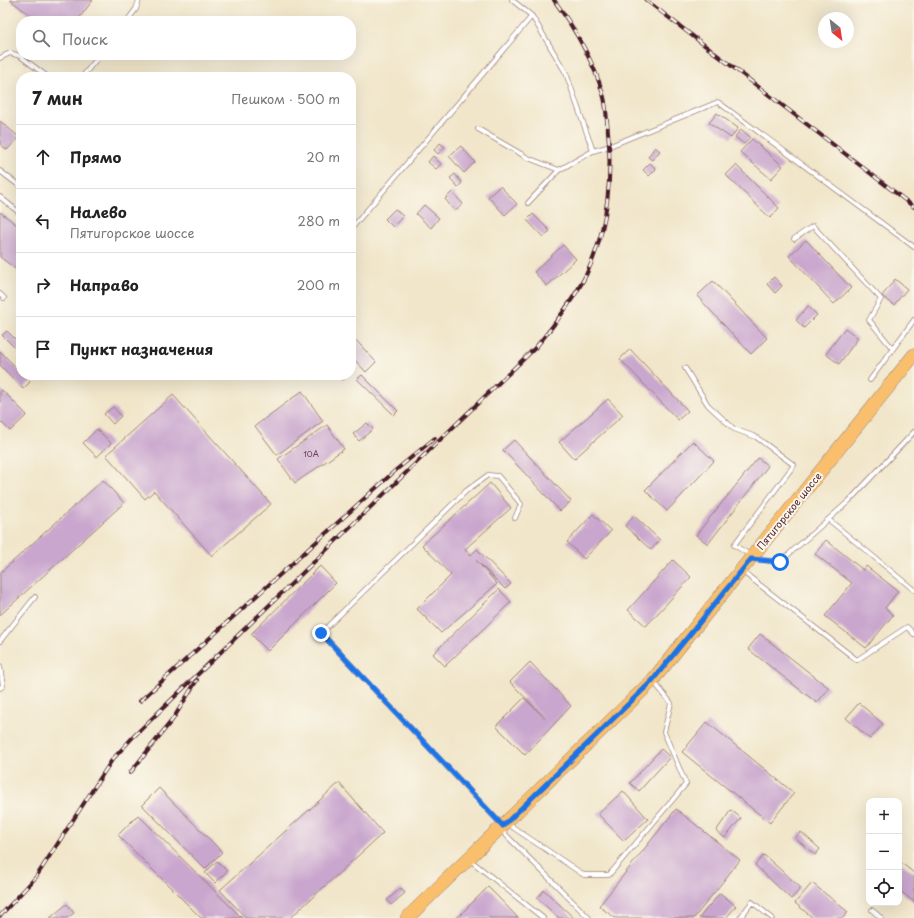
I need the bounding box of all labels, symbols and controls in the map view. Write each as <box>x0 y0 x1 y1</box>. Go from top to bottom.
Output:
north arrow <box>818 12 854 48</box>
search box <box>16 16 356 60</box>
icon: search <box>30 27 52 49</box>
text: Поиск <box>62 27 108 50</box>
text: 7 мин <box>32 85 83 111</box>
text: Пешком · 500 m <box>231 89 340 108</box>
text: Прямо <box>70 145 121 168</box>
icon: ahead <box>32 146 54 168</box>
text: 20 m <box>306 147 340 166</box>
text: Налево <box>70 200 127 223</box>
icon: left <box>32 210 54 232</box>
text: 280 m <box>298 211 340 230</box>
text: Пятигорское шоссе <box>70 223 195 242</box>
text: Направо <box>70 273 139 296</box>
icon: right <box>32 274 54 296</box>
text: 200 m <box>297 275 340 294</box>
text: Пункт назначения <box>70 337 213 360</box>
icon: arrive <box>32 338 54 360</box>
house number: 10А <box>303 448 319 460</box>
street label: Пятигорское шоссе <box>753 469 825 553</box>
route start <box>771 553 789 571</box>
route end <box>312 624 330 642</box>
map controls <box>866 798 902 906</box>
button: + <box>866 798 902 834</box>
button: − <box>866 834 902 870</box>
button: locate <box>866 870 902 906</box>

